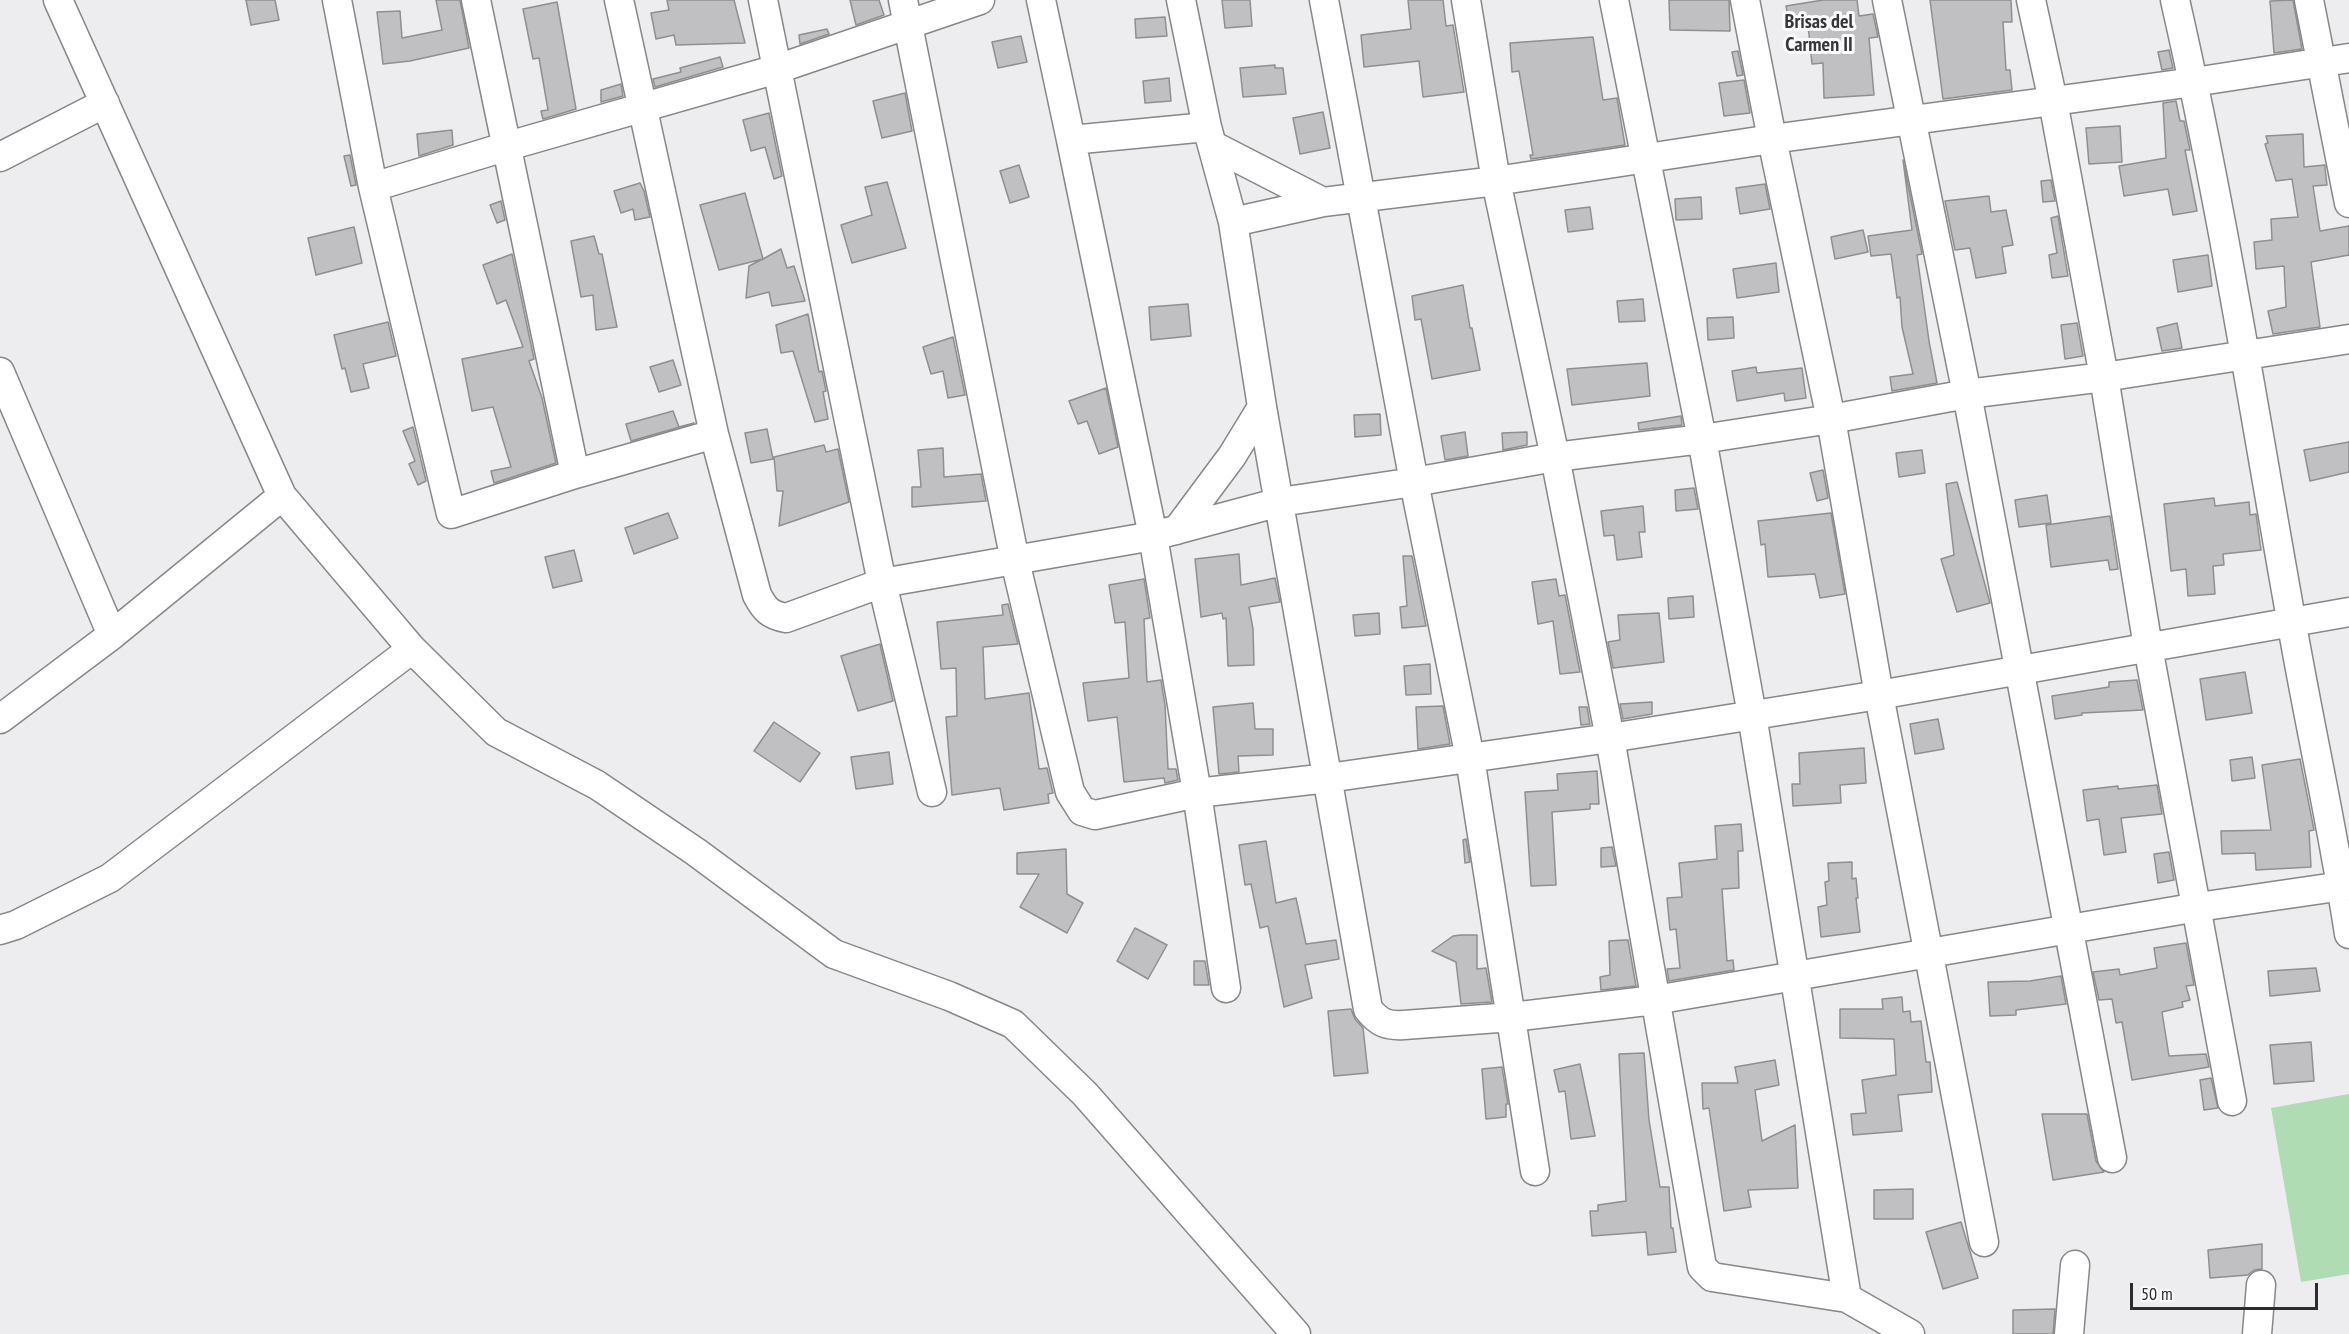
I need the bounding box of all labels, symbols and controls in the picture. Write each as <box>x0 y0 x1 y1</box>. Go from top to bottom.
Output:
district label: Brisas del Carmen II <box>1785 10 1853 57</box>
scale bar <box>2133 1271 2320 1309</box>
text: 50 m <box>2141 1282 2173 1305</box>

